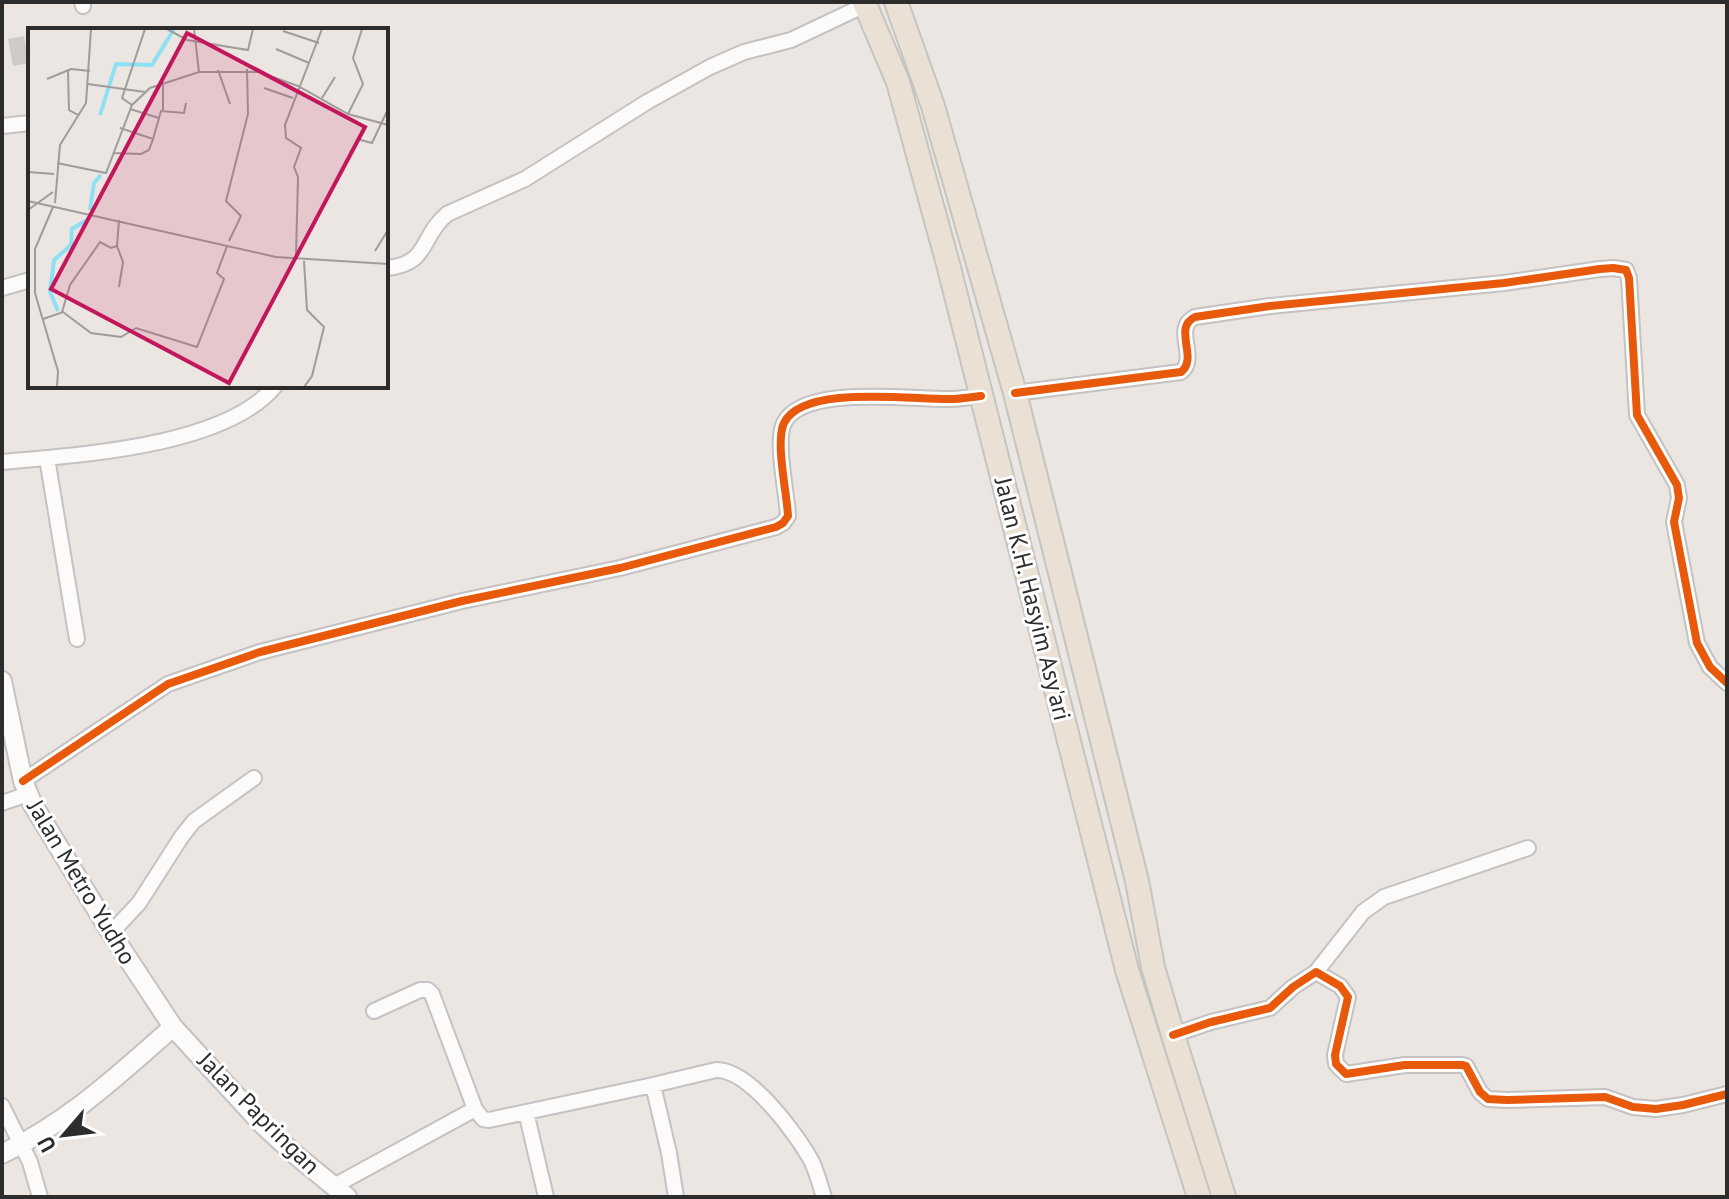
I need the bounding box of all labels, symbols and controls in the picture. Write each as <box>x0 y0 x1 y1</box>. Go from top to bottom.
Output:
inset map <box>28 28 388 388</box>
street label: Jalan K.H. Hasyim Asy'ari <box>988 473 1078 724</box>
street label: Jalan Metro Yudho <box>20 793 143 970</box>
street label: Jalan Papringan <box>191 1045 327 1181</box>
north arrow <box>24 1095 104 1175</box>
text: U <box>31 1132 62 1157</box>

